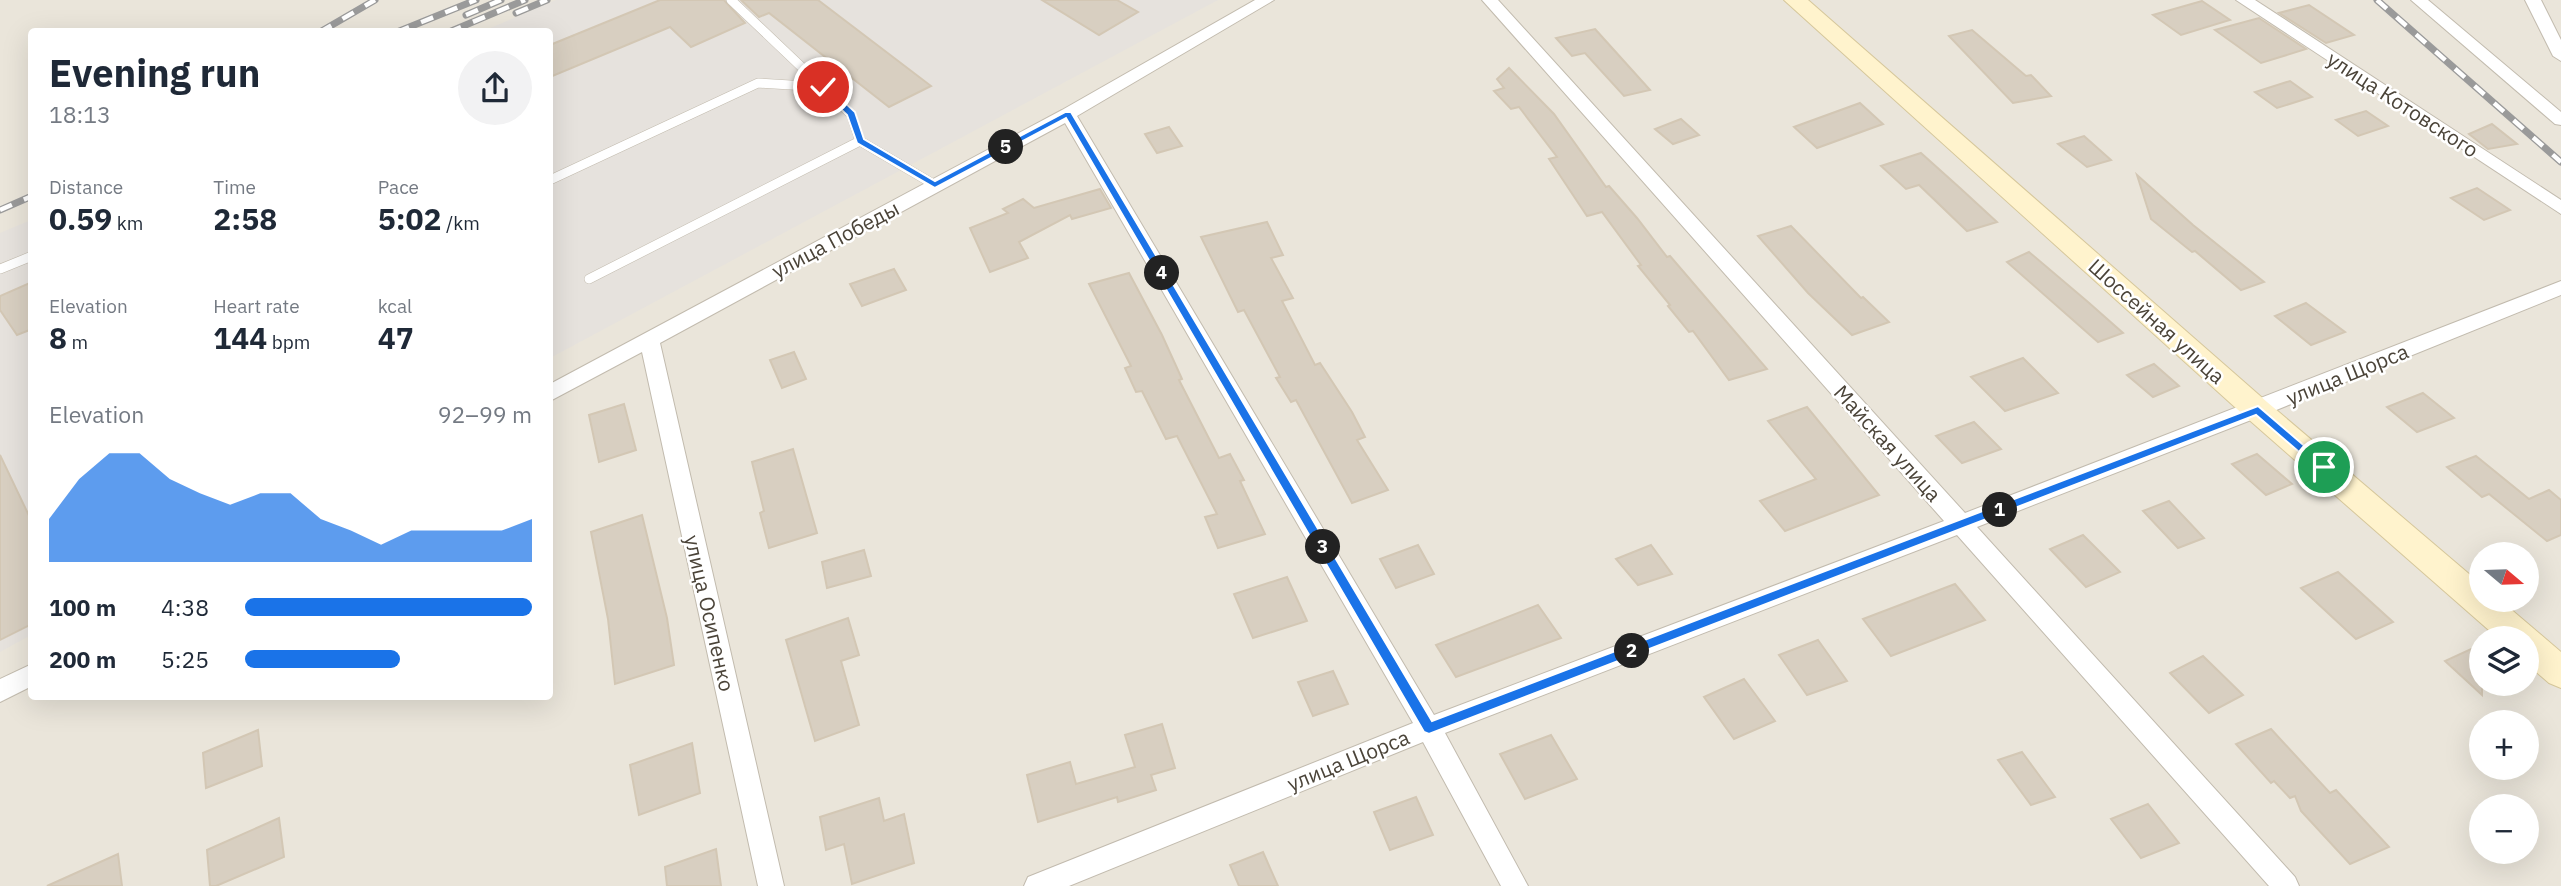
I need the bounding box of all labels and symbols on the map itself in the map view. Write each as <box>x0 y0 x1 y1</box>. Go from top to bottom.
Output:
street label: улица Котовского <box>2322 45 2484 163</box>
pin <box>793 57 853 117</box>
pin: 5 <box>988 130 1024 164</box>
street label: улица Победы <box>766 194 904 284</box>
street label: Шоссейная улица <box>2083 252 2231 390</box>
pin: 4 <box>1144 256 1180 290</box>
street label: улица Щорса <box>2282 337 2412 411</box>
street label: Майская улица <box>1828 379 1948 507</box>
pin <box>2294 437 2354 497</box>
pin: 1 <box>1982 492 2018 528</box>
pin: 3 <box>1306 530 1340 564</box>
street label: улица Осипенко <box>678 532 742 694</box>
north arrow <box>2469 542 2539 612</box>
pin: 2 <box>1614 634 1650 668</box>
street label: улица Щорса <box>1283 723 1413 797</box>

